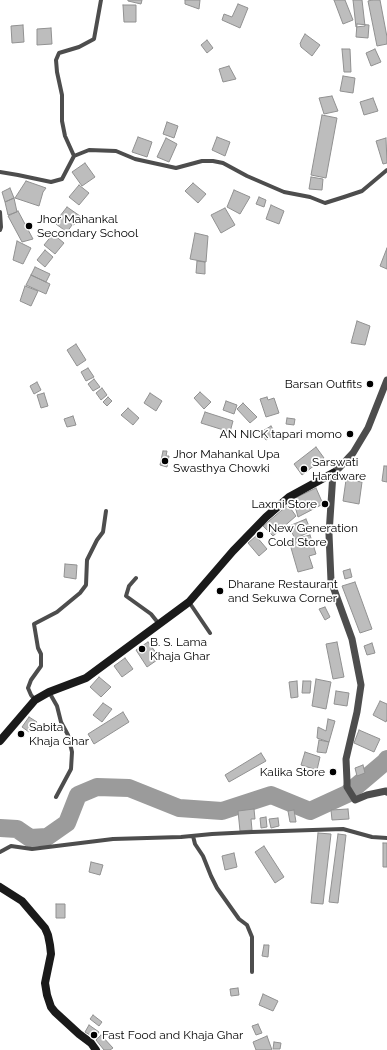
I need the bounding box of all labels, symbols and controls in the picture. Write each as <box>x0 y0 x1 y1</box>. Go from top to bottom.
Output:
place label: Jhor Mahankal Secondary School <box>37 212 138 240</box>
marker: Jhor Mahankal Secondary School <box>24 221 34 231</box>
place label: Barsan Outfits <box>285 377 362 391</box>
marker: Barsan Outfits <box>365 379 375 389</box>
place label: AN NICK tapari momo <box>220 427 342 441</box>
marker: AN NICK tapari momo <box>345 429 355 439</box>
place label: Jhor Mahankal Upa Swasthya Chowki <box>173 447 280 475</box>
place label: Sarswati Hardware <box>312 455 366 483</box>
marker: Jhor Mahankal Upa Swasthya Chowki <box>160 456 170 466</box>
marker: Sarswati Hardware <box>299 464 309 474</box>
place label: Laxmi Store <box>251 497 317 511</box>
marker: Laxmi Store <box>320 499 330 509</box>
place label: New Generation Cold Store <box>268 521 358 549</box>
marker: New Generation Cold Store <box>255 530 265 540</box>
place label: Dharane Restaurant and Sekuwa Corner <box>228 577 338 605</box>
marker: Dharane Restaurant and Sekuwa Corner <box>215 586 225 596</box>
place label: B. S. Lama Khaja Ghar <box>150 635 210 663</box>
marker: B. S. Lama Khaja Ghar <box>137 644 147 654</box>
place label: Sabita Khaja Ghar <box>29 720 89 748</box>
marker: Sabita Khaja Ghar <box>16 729 26 739</box>
place label: Kalika Store <box>260 765 325 779</box>
marker: Kalika Store <box>328 767 338 777</box>
place label: Fast Food and Khaja Ghar <box>102 1028 243 1042</box>
marker: Fast Food and Khaja Ghar <box>89 1030 99 1040</box>

